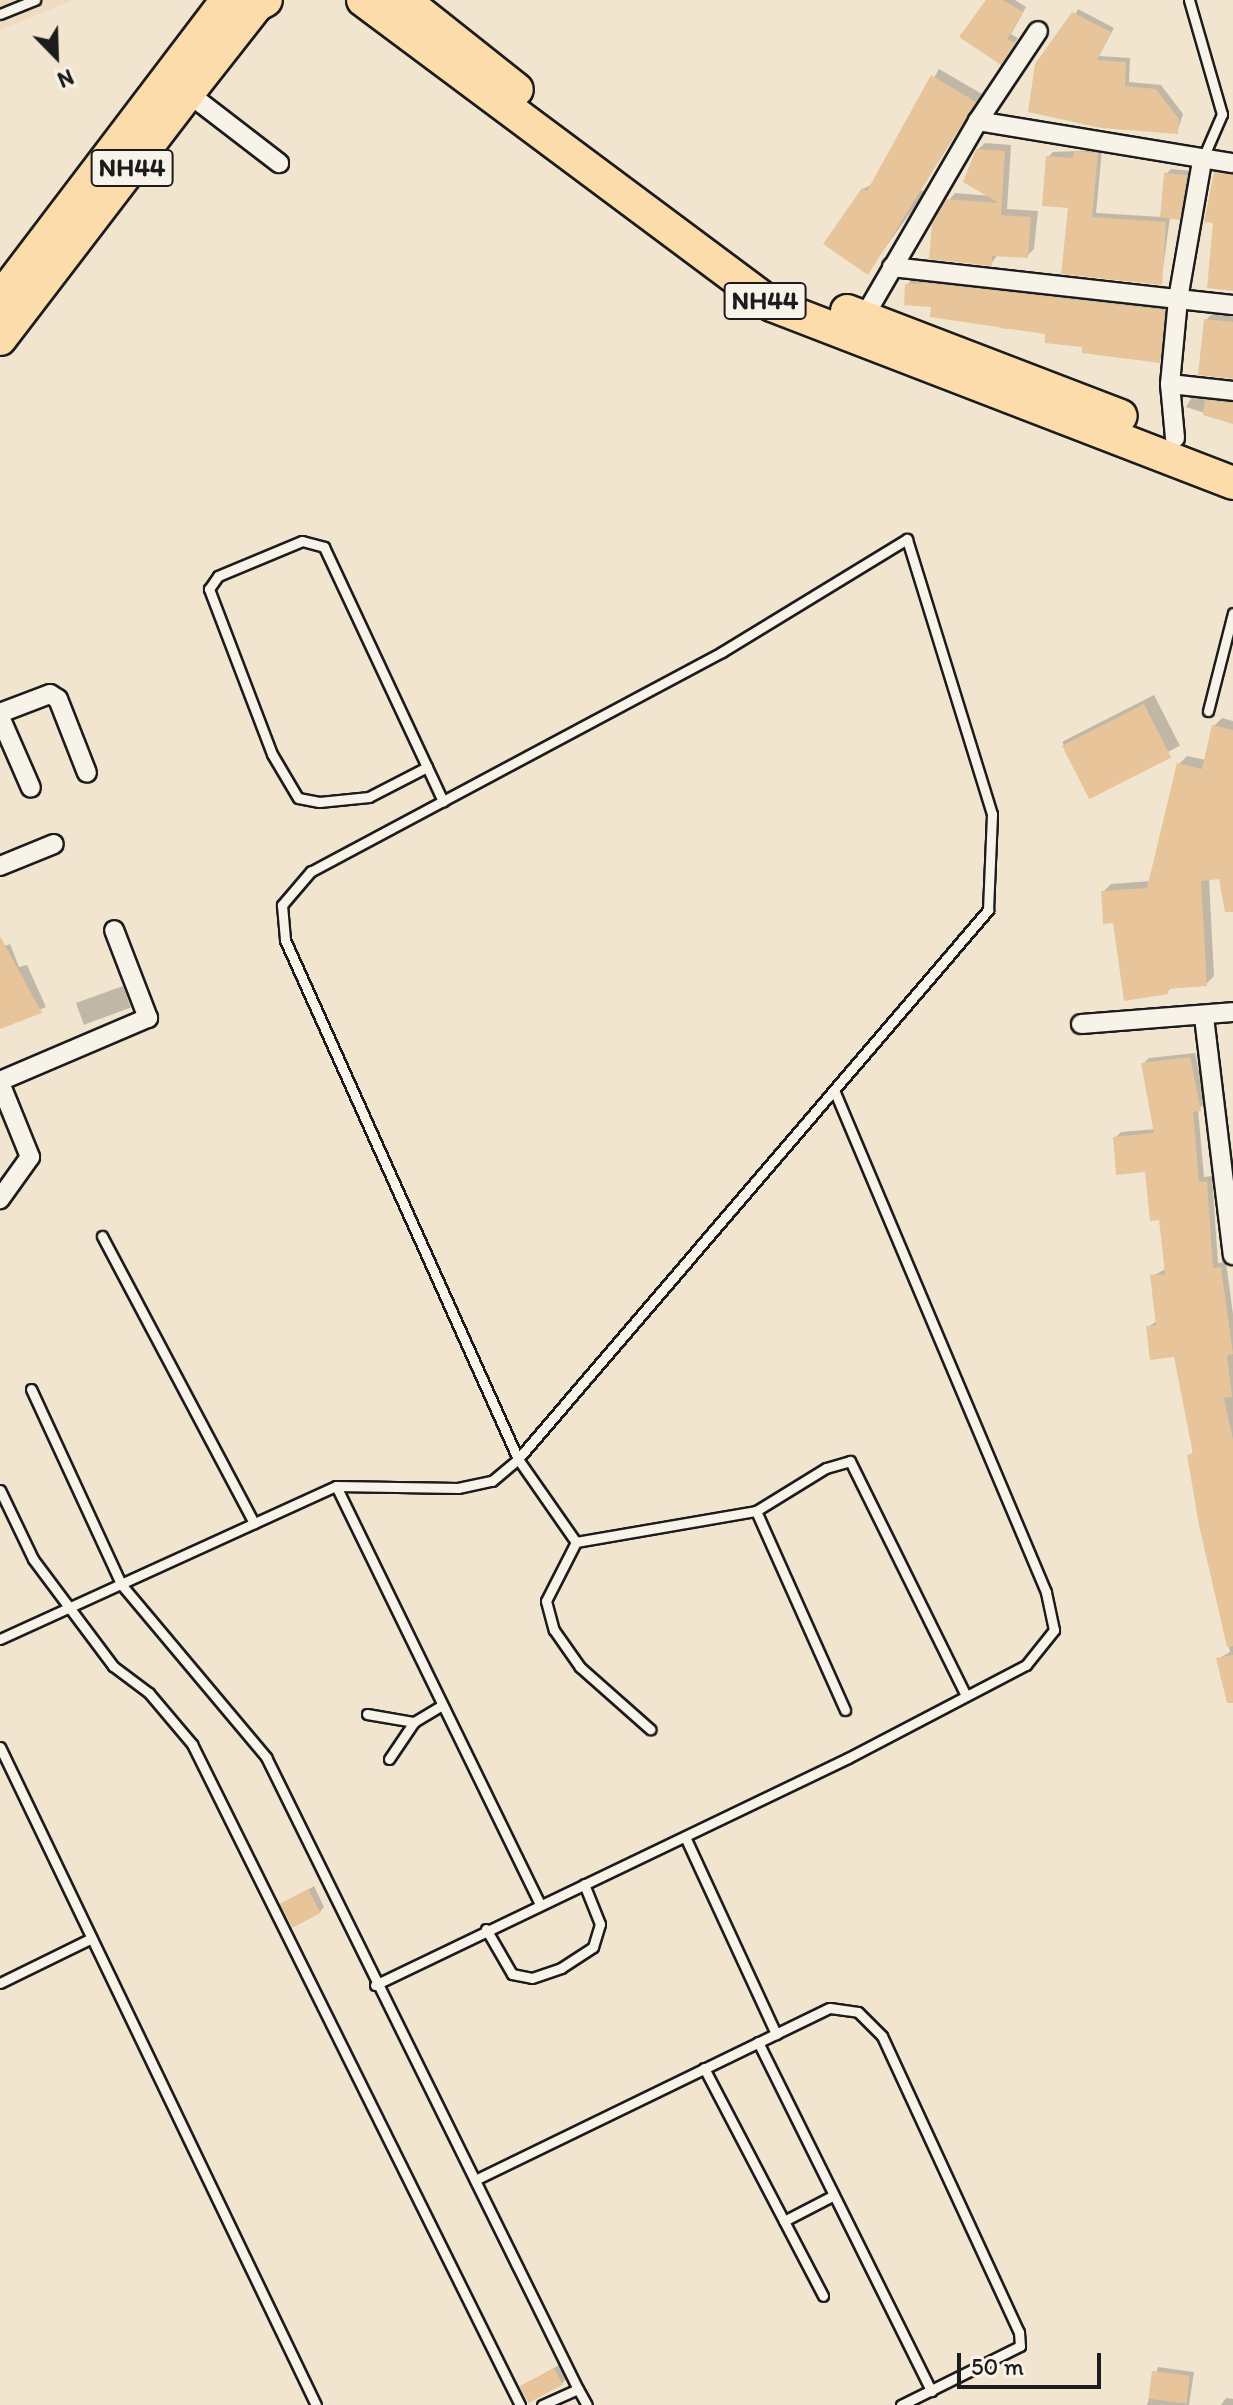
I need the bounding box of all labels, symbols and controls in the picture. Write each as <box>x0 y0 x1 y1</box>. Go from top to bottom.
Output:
north arrow <box>16 16 96 96</box>
text: N <box>53 63 78 94</box>
road number: NH44 <box>90 146 174 190</box>
road number: NH44 <box>723 279 807 323</box>
scale bar <box>961 2337 1105 2387</box>
text: 50 m <box>971 2352 1024 2381</box>

